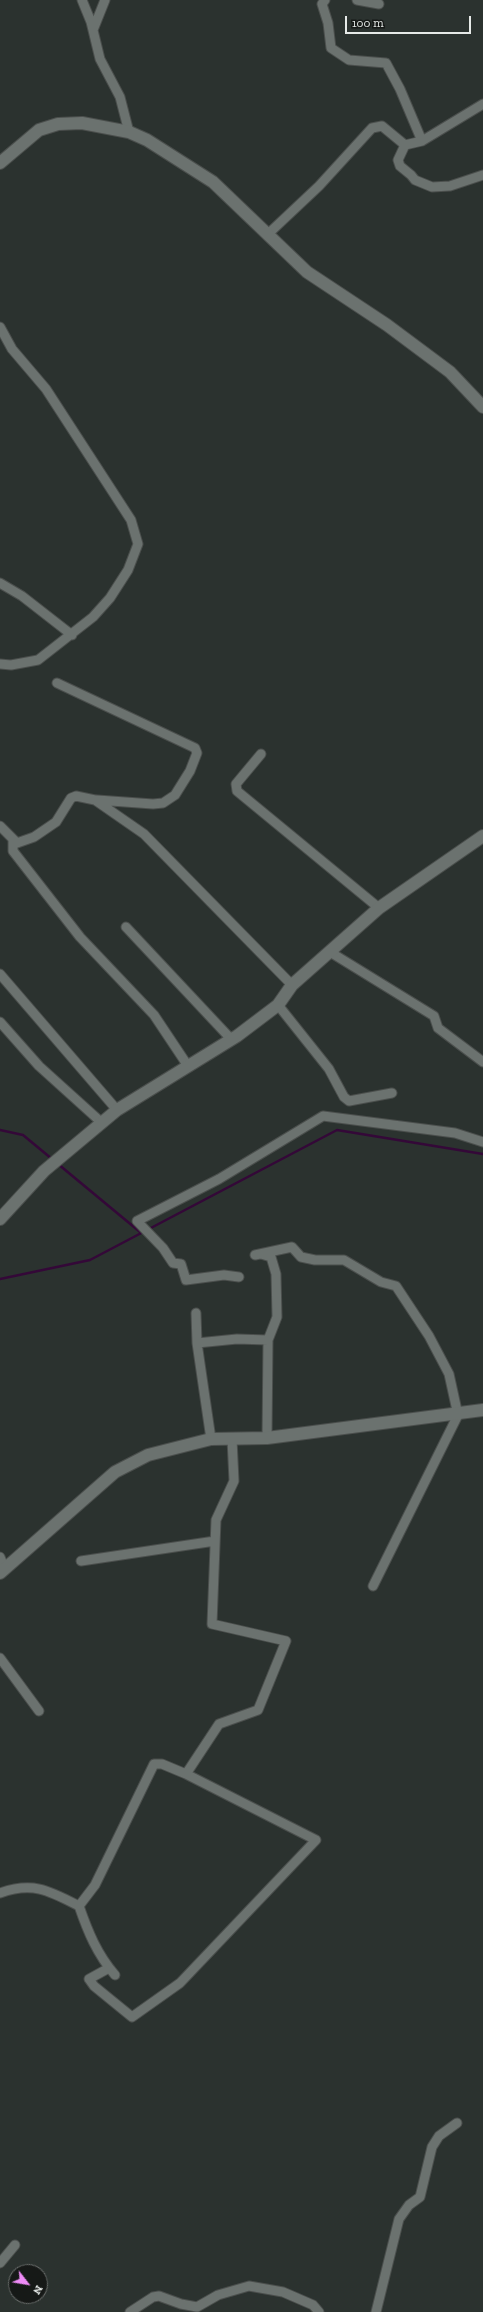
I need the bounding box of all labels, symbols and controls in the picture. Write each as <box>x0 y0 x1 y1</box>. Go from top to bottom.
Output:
scale bar <box>347 8 473 34</box>
text: 100 m <box>352 16 384 30</box>
north arrow <box>8 2264 48 2304</box>
text: N <box>30 2283 46 2297</box>

